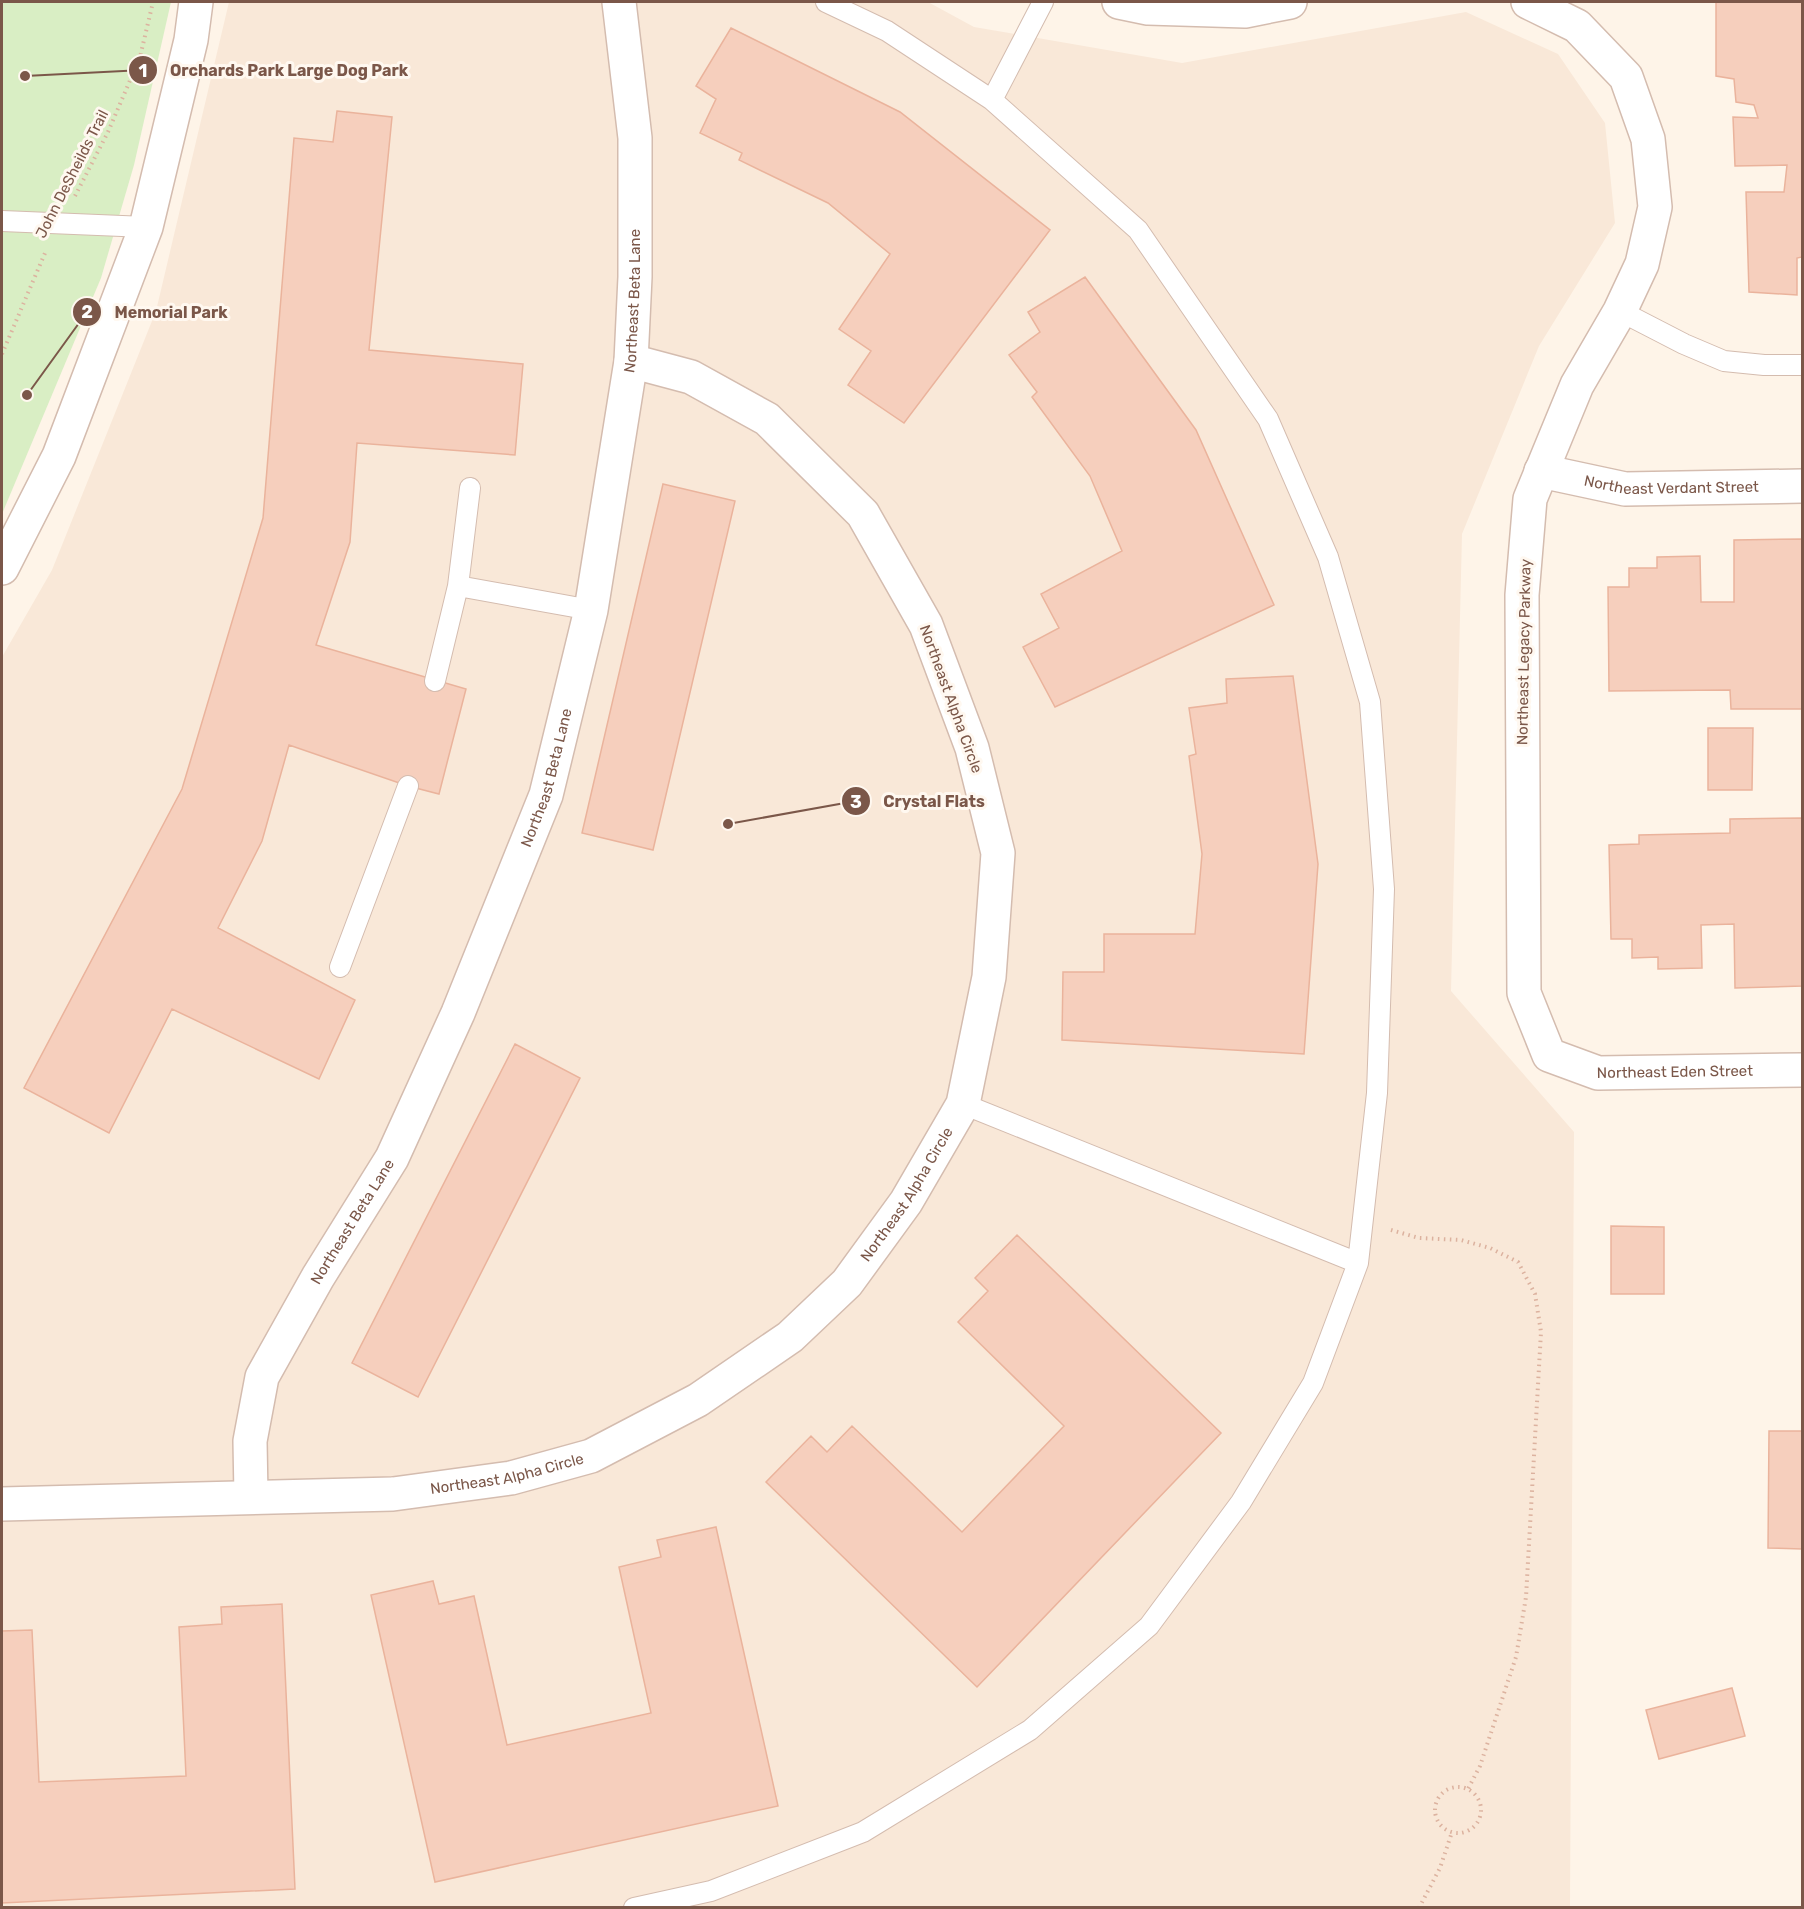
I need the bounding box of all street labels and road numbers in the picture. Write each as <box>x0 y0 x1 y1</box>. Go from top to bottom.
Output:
street label: John DeSheilds Trail <box>32 107 112 241</box>
street label: Northeast Beta Lane <box>620 229 644 374</box>
street label: Northeast Verdant Street <box>1582 471 1759 498</box>
street label: Northeast Legacy Parkway <box>1513 559 1535 745</box>
street label: Northeast Alpha Circle <box>916 622 986 776</box>
street label: Northeast Beta Lane <box>517 707 576 850</box>
street label: Northeast Eden Street <box>1597 1062 1753 1082</box>
street label: Northeast Alpha Circle <box>857 1124 957 1265</box>
street label: Northeast Beta Lane <box>307 1156 398 1287</box>
street label: Northeast Alpha Circle <box>429 1449 586 1498</box>

